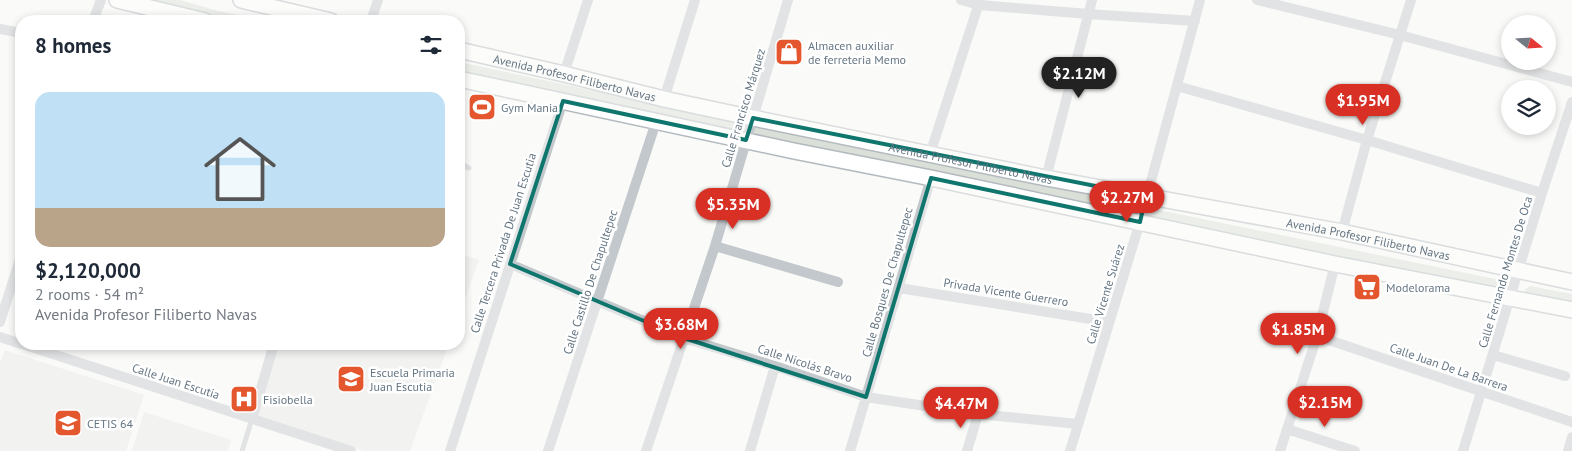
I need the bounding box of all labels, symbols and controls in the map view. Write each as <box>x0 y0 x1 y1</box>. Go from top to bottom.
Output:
north arrow <box>1501 15 1556 70</box>
map controls <box>1501 15 1556 135</box>
icon: filters <box>417 31 445 59</box>
text: 8 homes <box>35 32 111 59</box>
shop icon: Almacen auxiliar de ferreteria Memo <box>774 37 804 67</box>
place label: Almacen auxiliar de ferreteria Memo <box>808 38 906 67</box>
street label: Calle Francisco Márquez <box>718 47 768 169</box>
street label: Avenida Profesor Filiberto Navas <box>492 51 658 104</box>
pin: $2.12M <box>1038 56 1120 99</box>
text: $2.12M <box>1052 63 1106 83</box>
button: layers <box>1501 80 1556 135</box>
pin: $1.95M <box>1322 84 1404 126</box>
text: $1.95M <box>1336 90 1390 110</box>
sports icon: Gym Mania <box>467 92 497 122</box>
place label: Gym Mania <box>501 100 558 115</box>
icon: home <box>195 124 285 214</box>
street label: Avenida Profesor Filiberto Navas <box>887 139 1054 187</box>
street label: Calle Tercera Privada De Juan Escutia <box>467 151 539 335</box>
pin: $2.27M <box>1086 180 1168 223</box>
text: $2.27M <box>1100 187 1154 207</box>
pin: $5.35M <box>692 188 774 230</box>
text: $5.35M <box>706 194 760 214</box>
street label: Calle Fernando Montes De Oca <box>1475 194 1535 350</box>
street label: Calle Bosques De Chapultepec <box>858 205 916 359</box>
street label: Calle Castillo De Chapultepec <box>559 207 621 356</box>
street label: Avenida Profesor Filiberto Navas <box>1285 215 1452 263</box>
street label: Calle Vicente Suárez <box>1083 242 1127 346</box>
text: $2,120,000 <box>35 257 141 284</box>
supermarket icon: Modelorama <box>1352 272 1382 302</box>
street label: Privada Vicente Guerrero <box>942 275 1070 309</box>
place label: Modelorama <box>1386 280 1450 295</box>
text: 2 rooms · 54 m² <box>35 284 144 304</box>
text: Avenida Profesor Filiberto Navas <box>35 304 257 324</box>
pin: $3.68M <box>640 308 722 350</box>
pin: $1.85M <box>1257 312 1339 355</box>
text: $3.68M <box>654 314 708 334</box>
text: $1.85M <box>1271 319 1325 339</box>
street label: Calle Juan De La Barrera <box>1388 340 1510 394</box>
street label: Calle Nicolás Bravo <box>756 341 854 385</box>
street label: Calle Juan Escutia <box>130 360 222 402</box>
school or university icon: Escuela Primaria Juan Escutia <box>336 364 366 394</box>
place label: Escuela Primaria Juan Escutia <box>369 365 455 394</box>
hospital icon: Fisiobella <box>229 384 259 414</box>
pin: $4.47M <box>920 386 1002 429</box>
pin: $2.15M <box>1284 386 1366 428</box>
place label: Fisiobella <box>263 392 313 407</box>
text: $2.15M <box>1298 392 1352 412</box>
text: $4.47M <box>934 393 988 413</box>
school or university icon: CETIS 64 <box>53 408 83 438</box>
place label: CETIS 64 <box>87 416 134 431</box>

